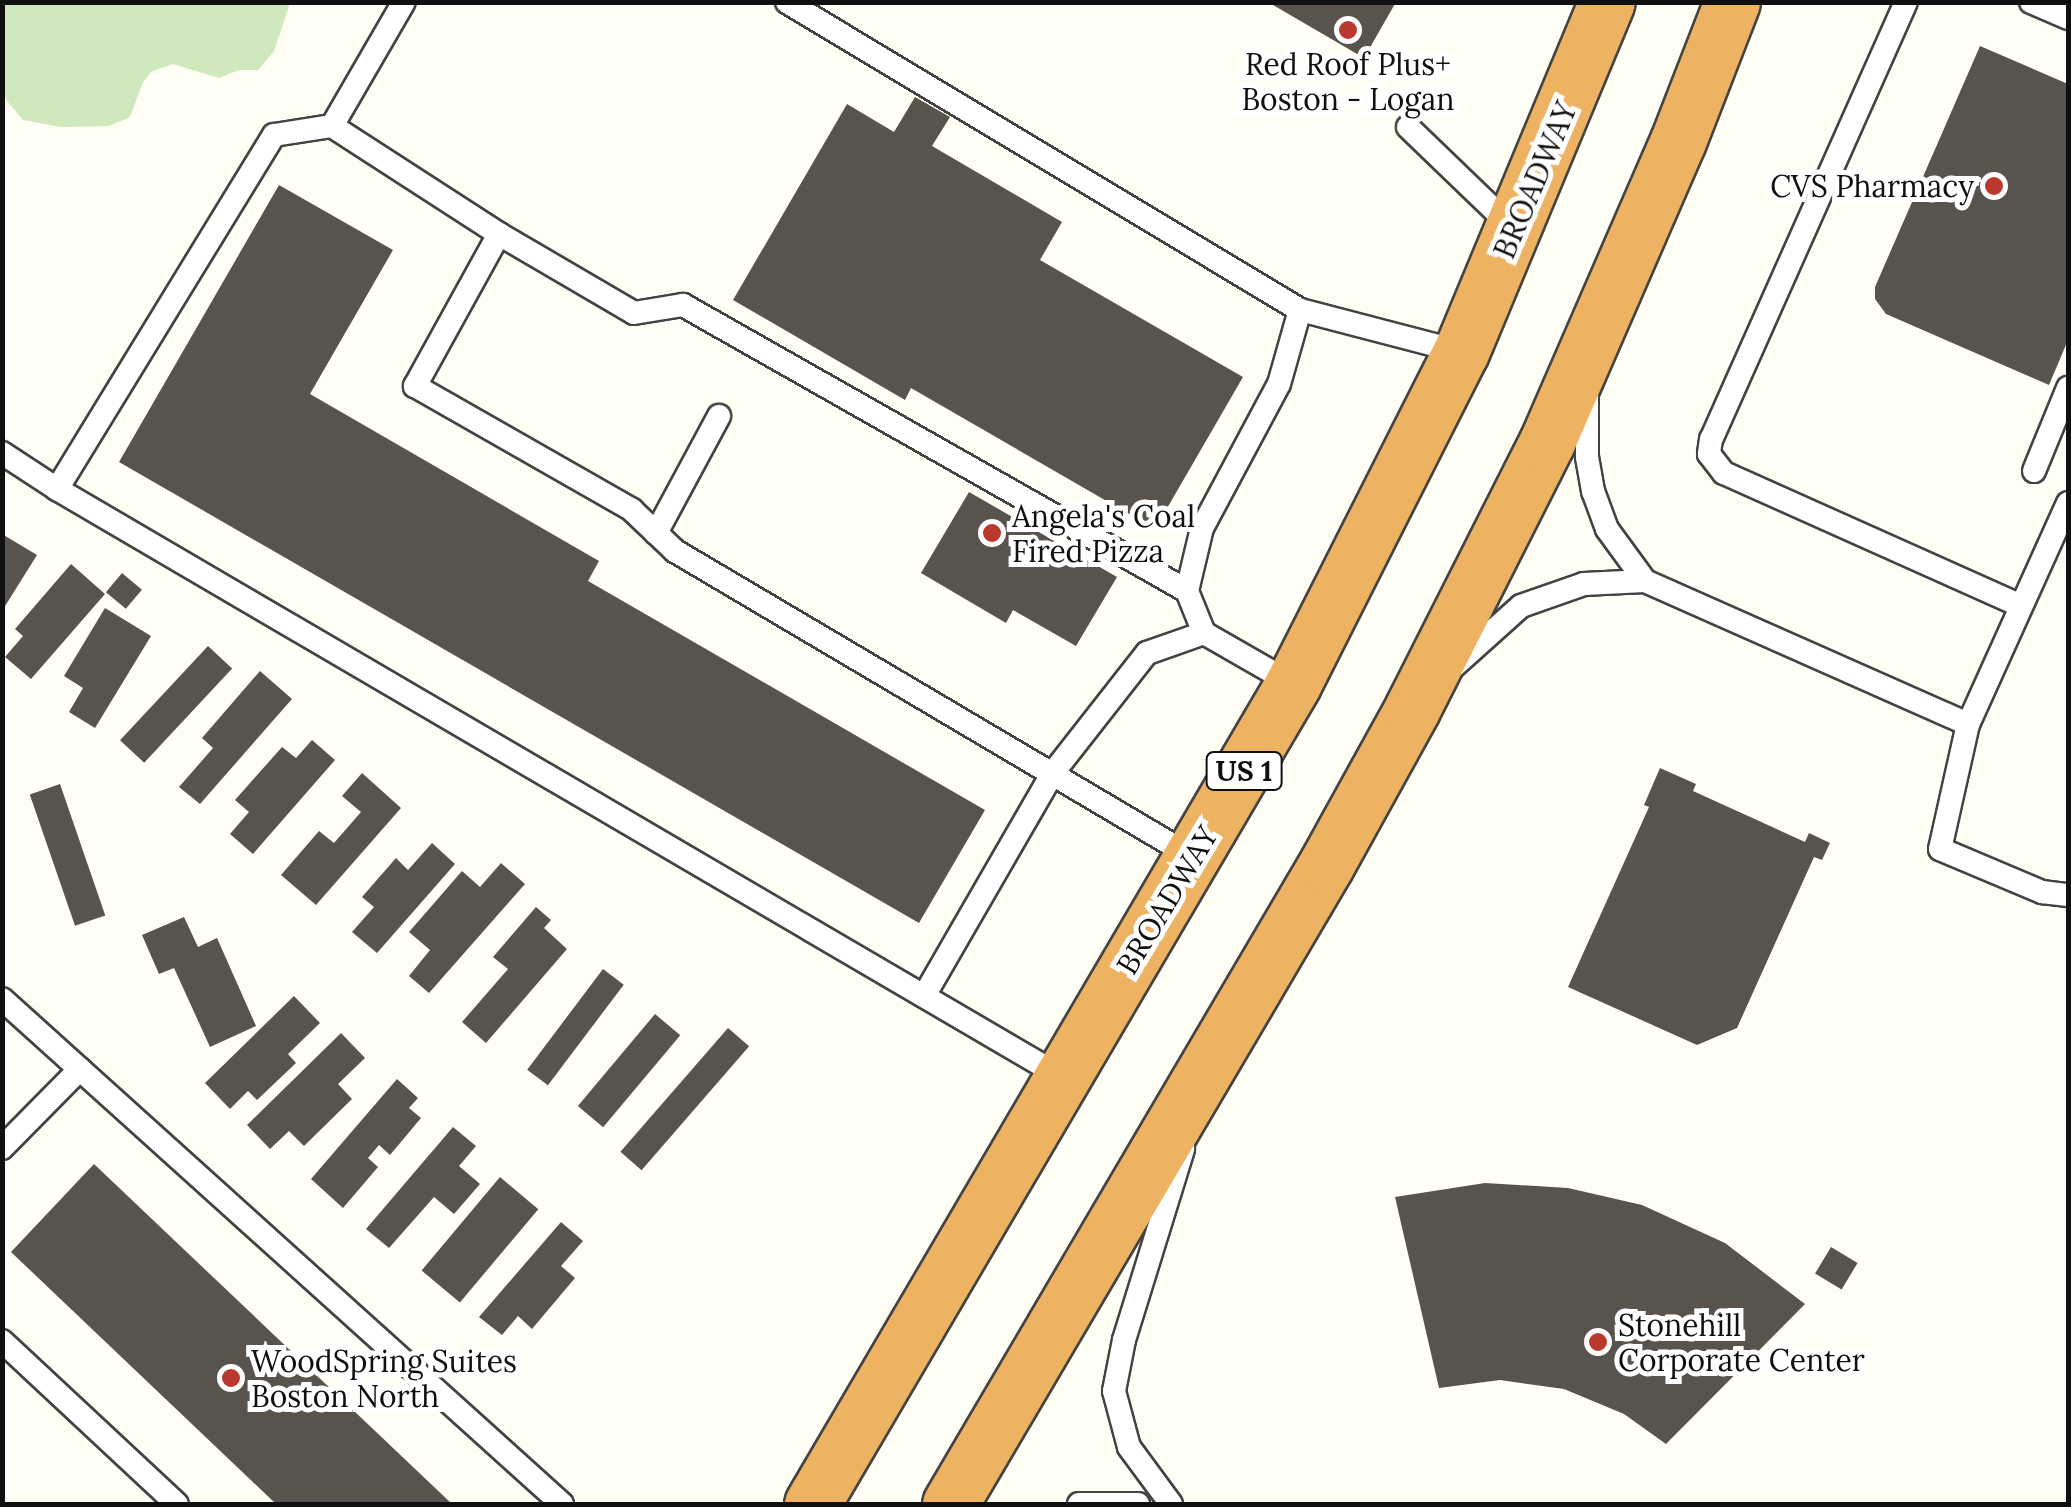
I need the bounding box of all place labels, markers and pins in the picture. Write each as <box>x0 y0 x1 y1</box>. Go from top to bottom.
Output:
marker: Red Roof Plus+ Boston - Logan <box>1337 19 1359 41</box>
place label: Red Roof Plus+ Boston - Logan <box>1241 46 1455 116</box>
place label: CVS Pharmacy <box>1770 168 1974 204</box>
marker: CVS Pharmacy <box>1983 175 2005 197</box>
place label: Angela's Coal Fired Pizza <box>1012 498 1195 568</box>
marker: Angela's Coal Fired Pizza <box>981 522 1003 544</box>
place label: Stonehill Corporate Center <box>1618 1307 1865 1378</box>
marker: Stonehill Corporate Center <box>1587 1331 1609 1353</box>
place label: WoodSpring Suites Boston North <box>251 1343 517 1414</box>
marker: WoodSpring Suites Boston North <box>220 1367 242 1389</box>

